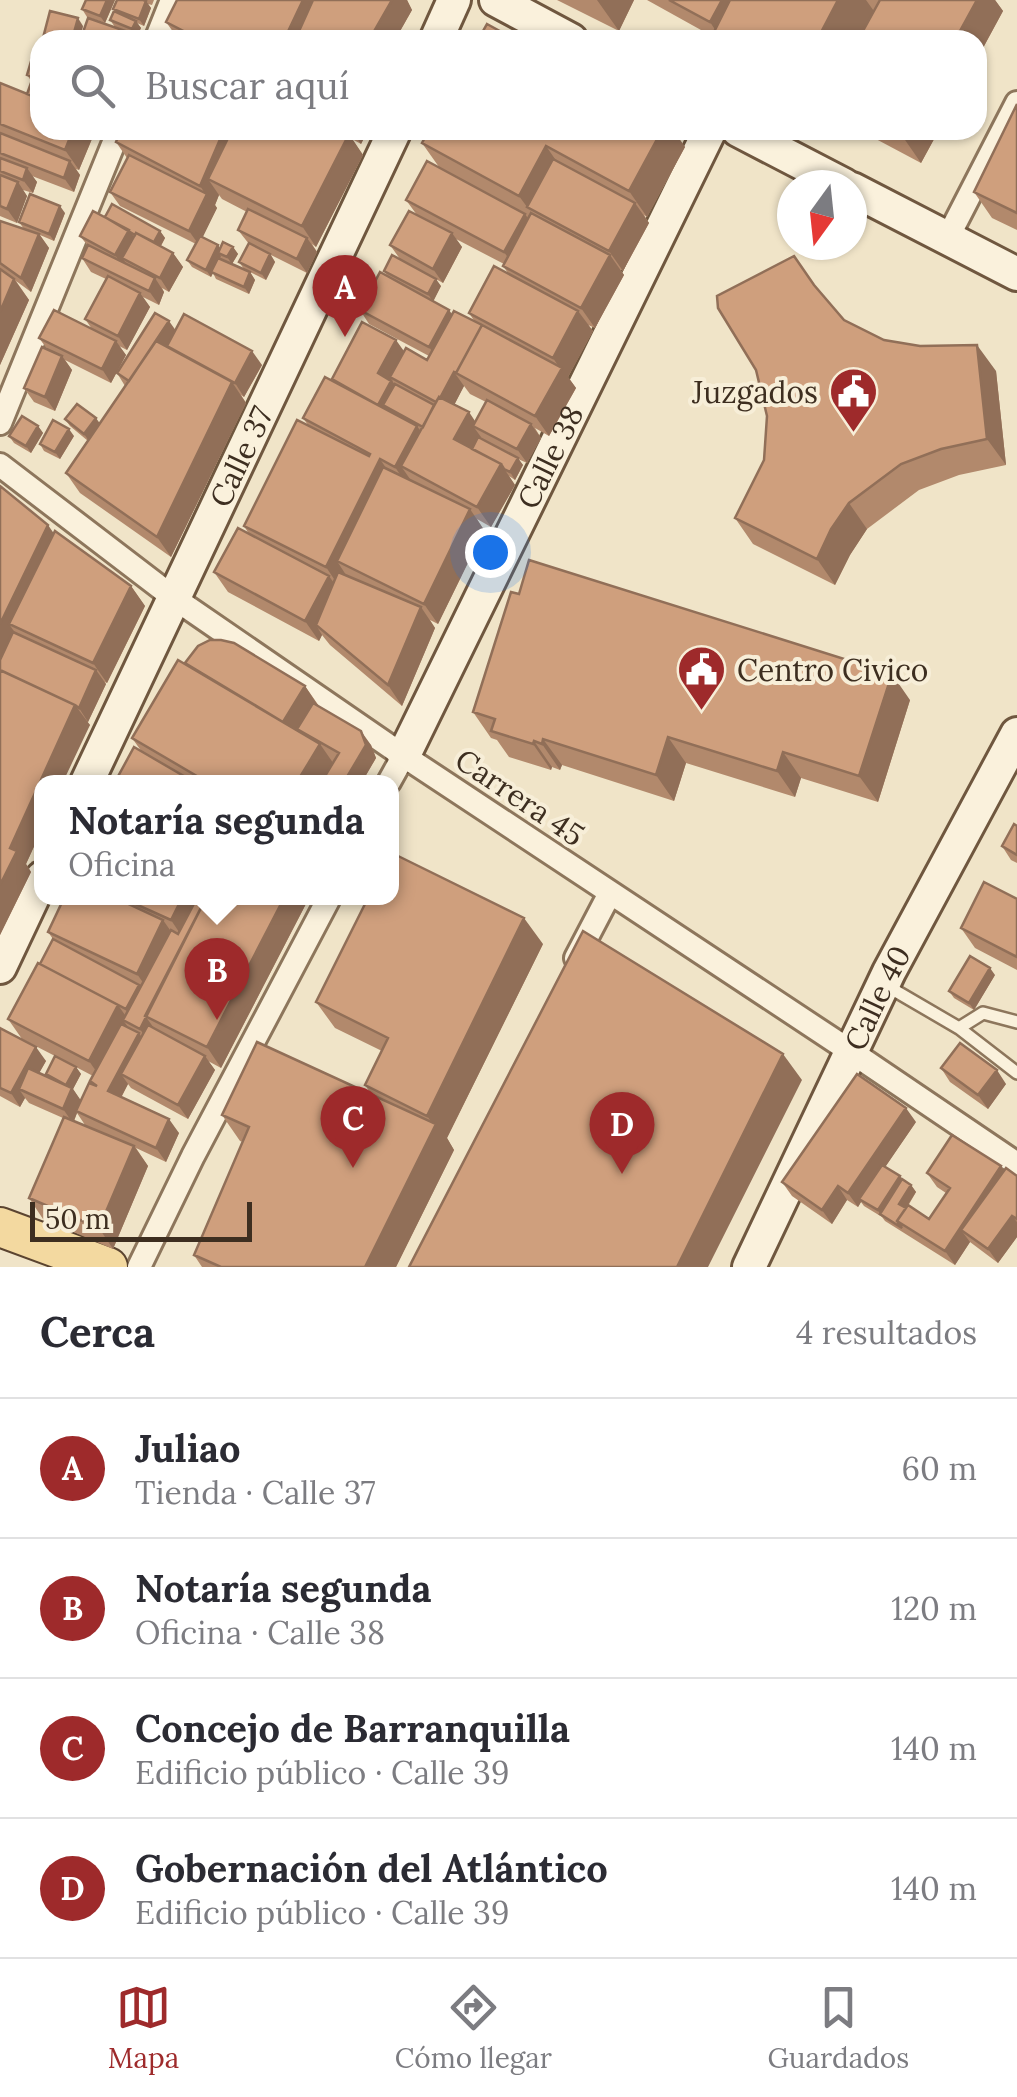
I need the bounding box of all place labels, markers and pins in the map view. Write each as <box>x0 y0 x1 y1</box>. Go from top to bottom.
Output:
pin: A <box>312 255 378 337</box>
public building icon: Juzgados <box>827 366 879 434</box>
place label: Juzgados <box>691 373 818 412</box>
public building icon: Centro Civico <box>676 644 728 712</box>
place label: Centro Civico <box>737 651 928 689</box>
pin: B <box>184 938 250 1020</box>
pin: C <box>320 1086 386 1168</box>
pin: D <box>590 1092 654 1174</box>

